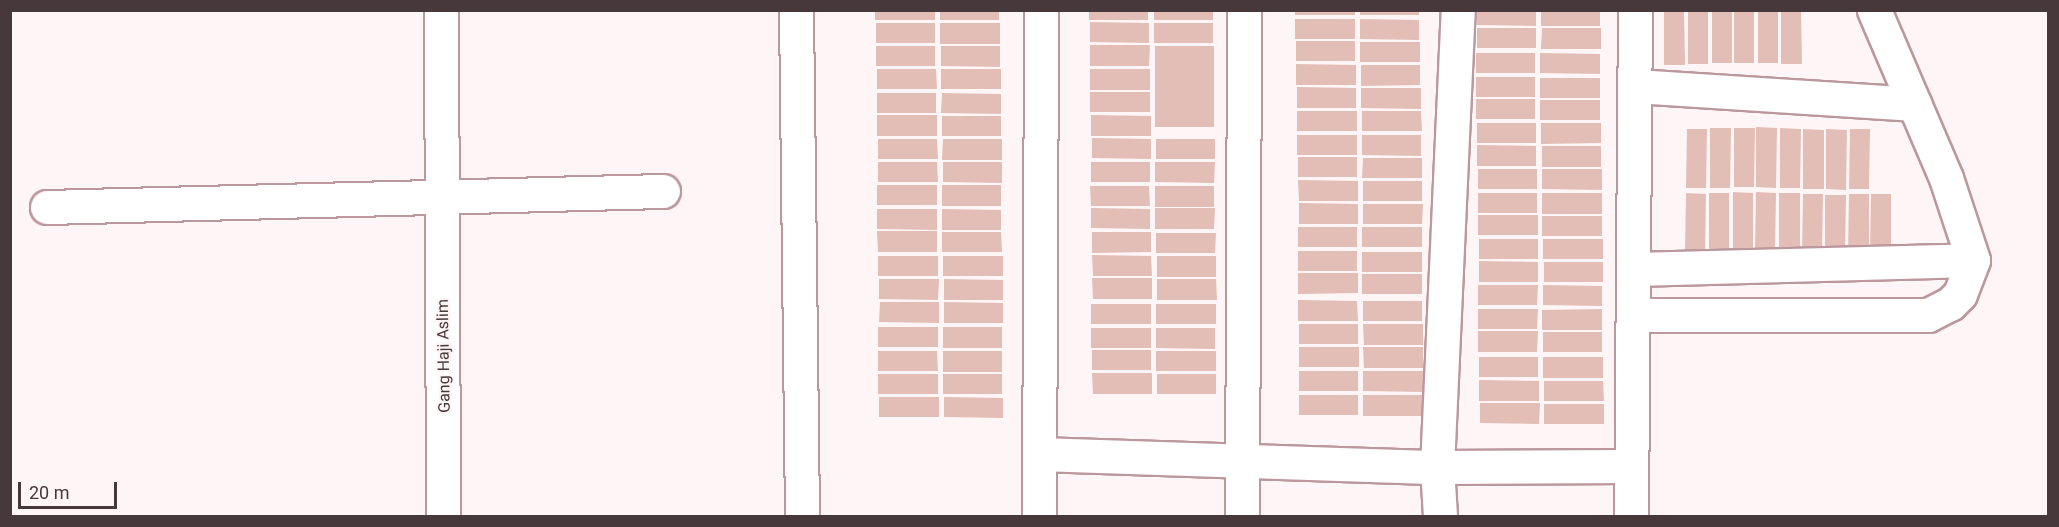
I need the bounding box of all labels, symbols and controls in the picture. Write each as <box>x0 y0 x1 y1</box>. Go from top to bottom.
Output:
street label: Gang Haji Aslim <box>433 299 455 413</box>
scale bar <box>21 470 120 508</box>
text: 20 m <box>29 482 69 503</box>

